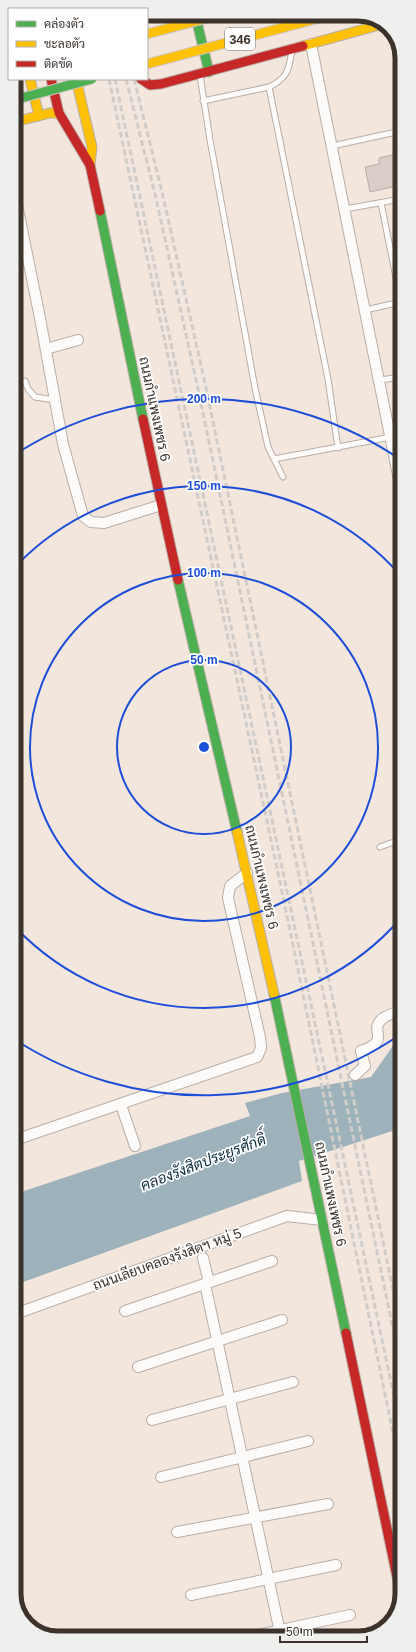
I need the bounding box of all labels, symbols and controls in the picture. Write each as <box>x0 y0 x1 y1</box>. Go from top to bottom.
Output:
legend <box>8 8 148 80</box>
text: คล่องตัว <box>44 17 84 31</box>
road number: 346 <box>225 28 255 50</box>
text: ชะลอตัว <box>44 37 85 51</box>
text: ติดขัด <box>44 57 73 71</box>
street label: ถนนกำแพงเพชร 6 <box>136 355 174 463</box>
text: 200 m <box>187 392 221 406</box>
text: 150 m <box>187 479 221 493</box>
text: 100 m <box>187 566 221 580</box>
text: 50 m <box>190 653 218 667</box>
centre of rings <box>197 740 211 754</box>
street label: ถนนกำแพงเพชร 6 <box>242 823 282 931</box>
water label: คลองรังสิตประยูรศักดิ์ <box>136 1123 271 1196</box>
street label: ถนนกำแพงเพชร 6 <box>312 1140 350 1248</box>
street label: ถนนเลียบคลองรังสิตฯ หมู่ 5 <box>90 1224 244 1295</box>
scale bar <box>280 1618 367 1644</box>
text: 50 m <box>286 1625 313 1639</box>

